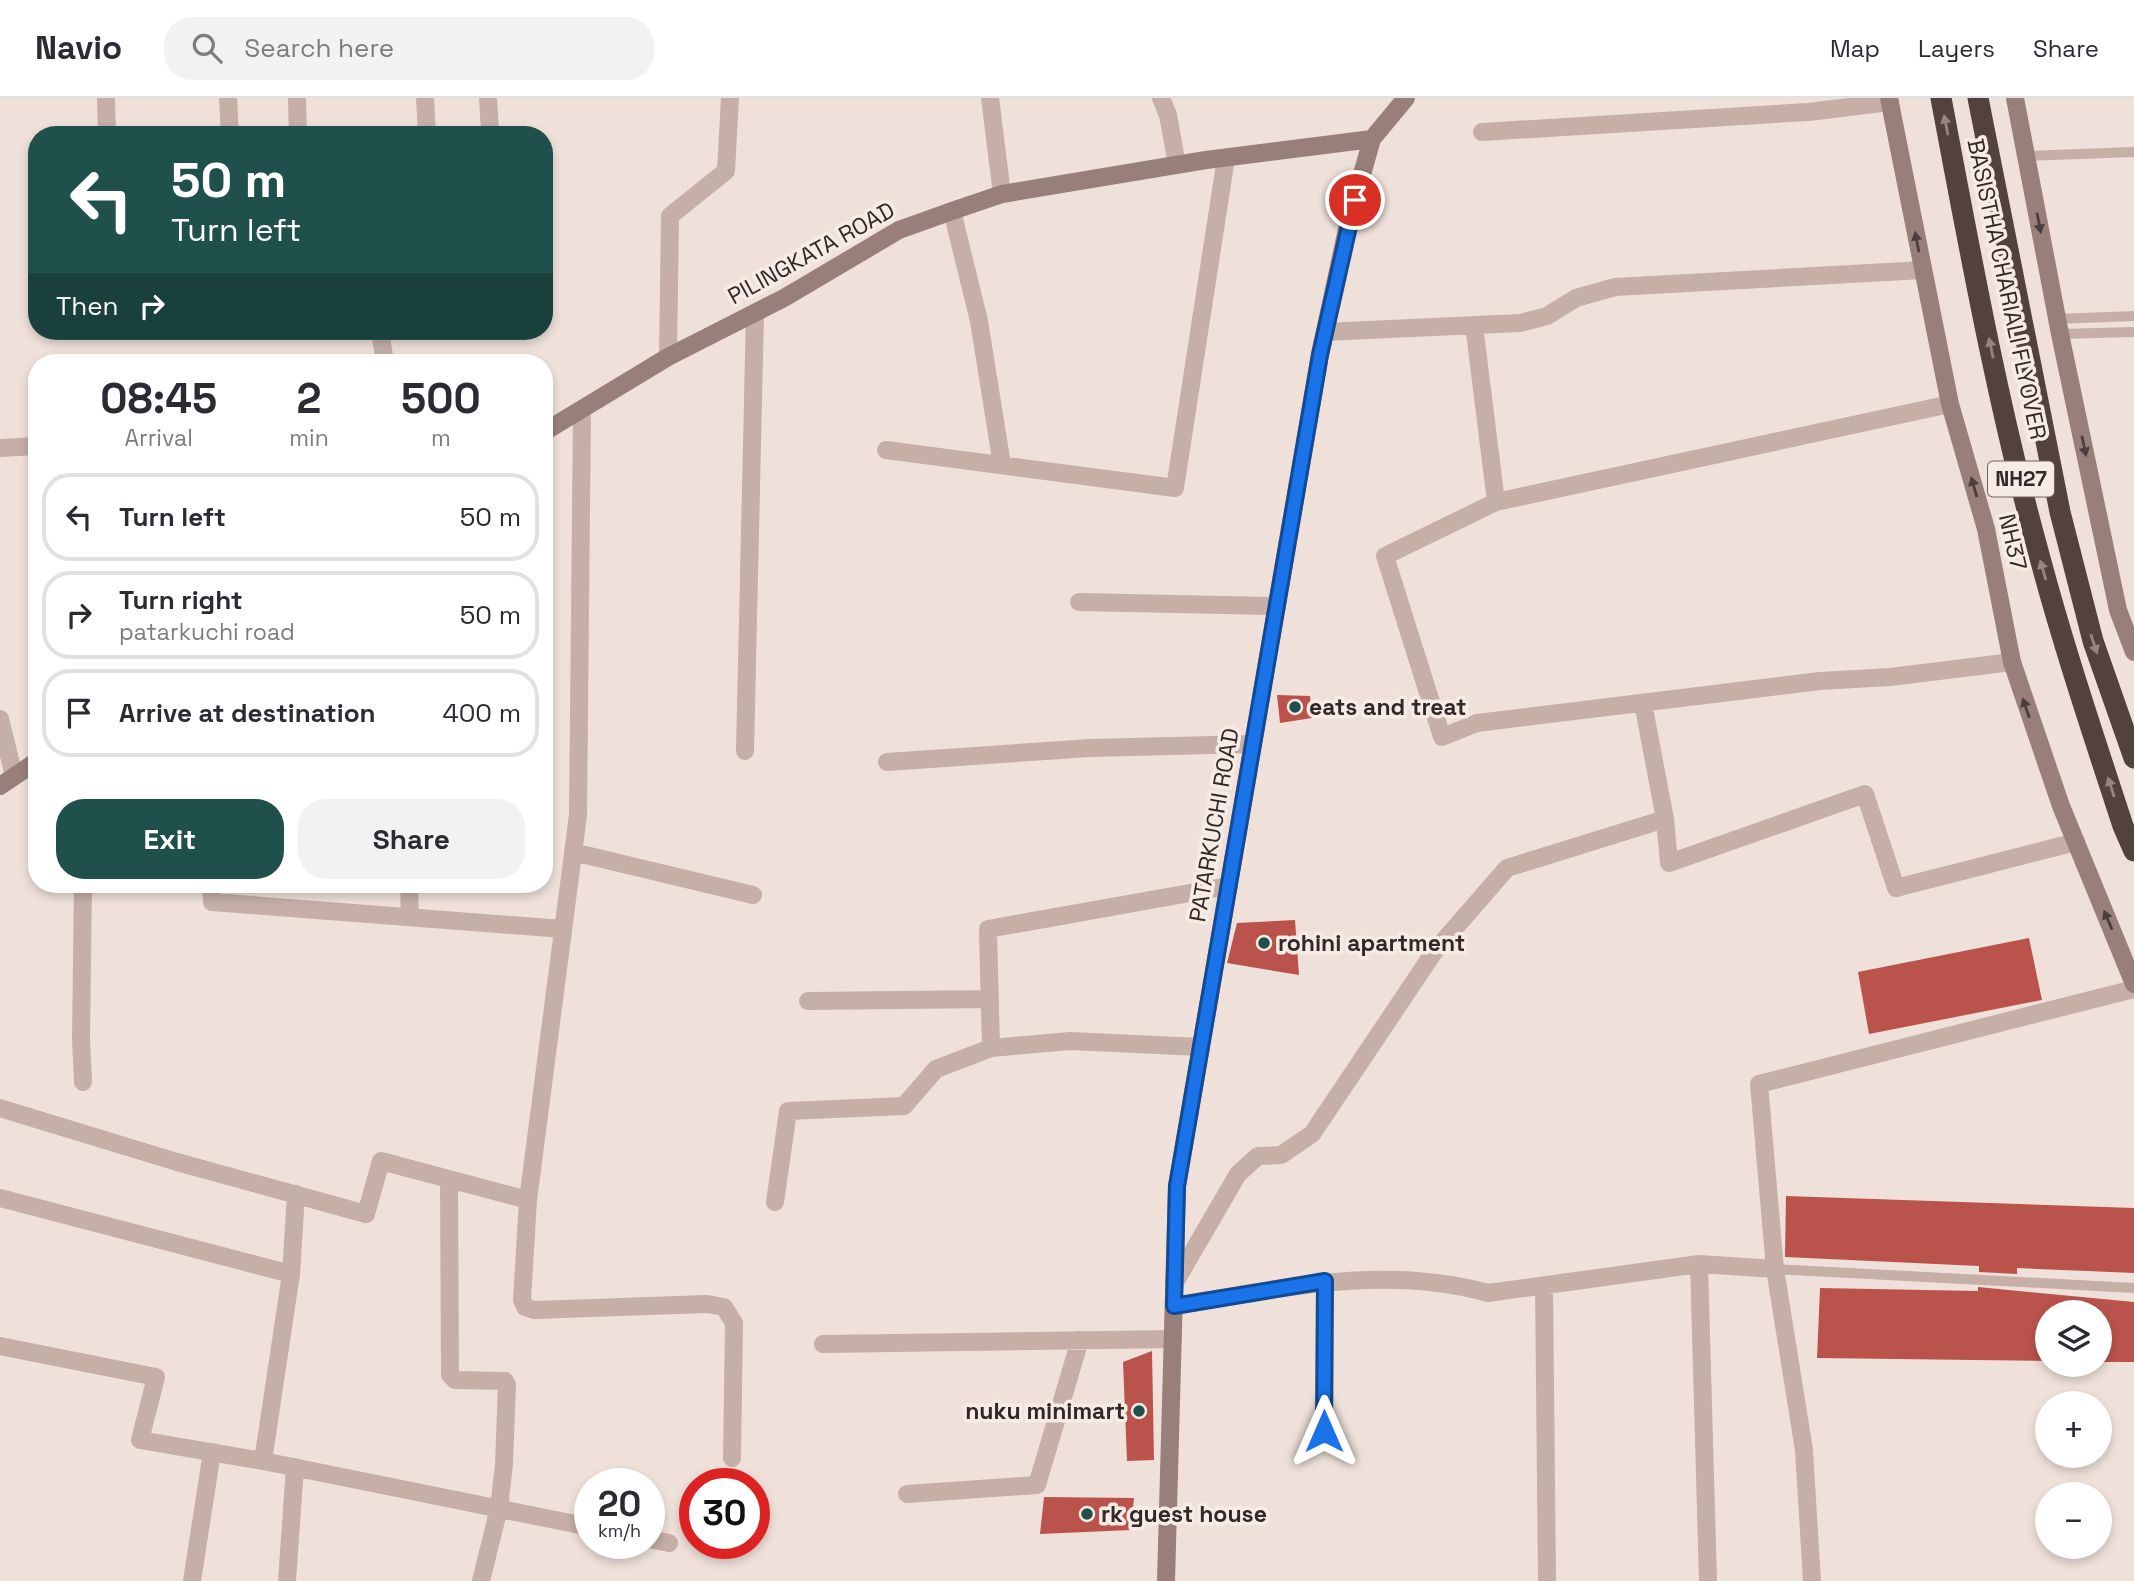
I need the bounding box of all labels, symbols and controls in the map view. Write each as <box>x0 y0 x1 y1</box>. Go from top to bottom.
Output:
search box <box>164 17 654 80</box>
text: Navio <box>35 27 122 69</box>
icon: search <box>188 29 226 67</box>
text: Search here <box>244 31 394 65</box>
text: Map <box>1830 33 1880 64</box>
text: Layers <box>1918 33 1995 64</box>
text: Share <box>2033 33 2099 64</box>
one-way arrow <box>1940 114 1951 136</box>
street label: BASISTHA CHARIALI FLYOVER <box>1960 136 2054 442</box>
text: 50 m <box>171 149 286 211</box>
icon: left <box>56 154 147 245</box>
pin <box>1325 170 1385 230</box>
icon: arrive <box>1336 181 1374 219</box>
street label: PILINGKATA ROAD <box>722 195 900 311</box>
text: Turn left <box>171 210 301 250</box>
one-way arrow <box>2034 212 2045 234</box>
one-way arrow <box>1912 231 1923 253</box>
icon: right <box>133 287 171 325</box>
text: Then <box>56 289 119 323</box>
one-way arrow <box>1985 337 1996 359</box>
text: 08:45 <box>100 372 217 425</box>
text: 2 <box>297 372 322 425</box>
text: 500 <box>401 372 481 425</box>
text: Arrival <box>124 423 193 453</box>
text: min <box>289 423 329 453</box>
text: m <box>431 423 451 453</box>
one-way arrow <box>2078 435 2089 457</box>
road number: NH27 <box>1988 462 2054 496</box>
one-way arrow <box>1968 476 1979 498</box>
icon: left <box>60 498 98 536</box>
text: Turn left <box>119 500 226 534</box>
text: 50 m <box>460 500 521 534</box>
street label: NH37 <box>1992 511 2034 573</box>
one-way arrow <box>2037 559 2048 581</box>
text: Turn right <box>119 583 243 617</box>
icon: right <box>60 596 98 634</box>
text: 50 m <box>460 598 521 632</box>
text: patarkuchi road <box>119 617 295 647</box>
one-way arrow <box>2089 634 2100 655</box>
place label: eats and treat <box>1309 692 1467 722</box>
icon: arrive <box>60 694 98 732</box>
text: Arrive at destination <box>119 696 376 730</box>
text: 400 m <box>442 696 521 730</box>
one-way arrow <box>2020 698 2031 719</box>
marker: eats and treat <box>1287 699 1303 715</box>
street label: PATARKUCHI ROAD <box>1182 726 1246 924</box>
one-way arrow <box>2105 776 2115 797</box>
button: Exit <box>56 799 284 879</box>
button: Share <box>298 799 525 879</box>
one-way arrow <box>2103 910 2114 931</box>
place label: rohini apartment <box>1278 928 1465 958</box>
marker: rohini apartment <box>1256 935 1272 951</box>
map controls <box>2035 1300 2112 1559</box>
button: layers <box>2035 1300 2112 1377</box>
button: + <box>2035 1391 2112 1468</box>
position arrow <box>1287 1394 1361 1468</box>
place label: nuku minimart <box>965 1396 1125 1426</box>
marker: nuku minimart <box>1131 1403 1147 1419</box>
speed limit sign: 30 <box>679 1468 770 1559</box>
text: 20 <box>598 1482 641 1526</box>
button: − <box>2035 1482 2112 1559</box>
place label: rk guest house <box>1101 1499 1267 1529</box>
marker: rk guest house <box>1079 1506 1095 1522</box>
text: km/h <box>598 1519 641 1542</box>

